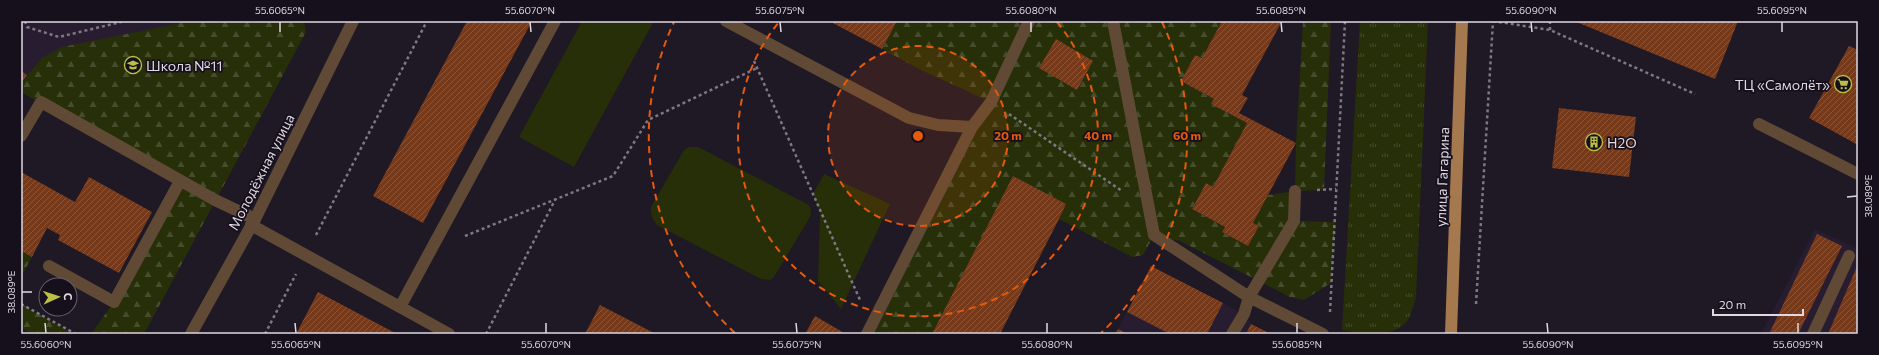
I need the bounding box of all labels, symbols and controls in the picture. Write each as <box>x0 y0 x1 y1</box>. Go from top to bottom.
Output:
text: 55.6065°N <box>255 4 305 16</box>
text: 55.6070°N <box>505 4 555 16</box>
text: 55.6075°N <box>755 4 805 16</box>
text: 55.6080°N <box>1006 4 1056 16</box>
text: 55.6085°N <box>1256 4 1306 16</box>
text: 55.6090°N <box>1506 4 1556 16</box>
text: 55.6095°N <box>1757 4 1807 16</box>
school or university icon: Школа №11 <box>123 55 143 75</box>
place label: Школа №11 <box>146 57 222 74</box>
supermarket icon: ТЦ «Самолёт» <box>1833 74 1853 94</box>
place label: ТЦ «Самолёт» <box>1735 76 1830 93</box>
street label: Молодёжная улица <box>224 111 298 233</box>
street label: улица Гагарина <box>1432 127 1452 227</box>
text: 20 m <box>994 128 1022 142</box>
text: 40 m <box>1084 128 1112 142</box>
text: 60 m <box>1173 128 1201 142</box>
centre of rings <box>911 129 925 143</box>
building icon: H2O <box>1584 132 1604 152</box>
place label: H2O <box>1607 134 1637 151</box>
text: 38.089°E <box>1862 174 1874 218</box>
text: 38.089°E <box>5 270 17 314</box>
north arrow <box>38 277 78 317</box>
scale bar <box>1713 291 1803 317</box>
text: С <box>62 292 75 301</box>
text: 20 m <box>1719 297 1746 311</box>
text: 55.6060°N <box>21 338 71 350</box>
text: 55.6065°N <box>271 338 321 350</box>
text: 55.6070°N <box>521 338 571 350</box>
text: 55.6075°N <box>772 338 822 350</box>
text: 55.6080°N <box>1022 338 1072 350</box>
text: 55.6085°N <box>1272 338 1322 350</box>
text: 55.6090°N <box>1523 338 1573 350</box>
text: 55.6095°N <box>1773 338 1823 350</box>

